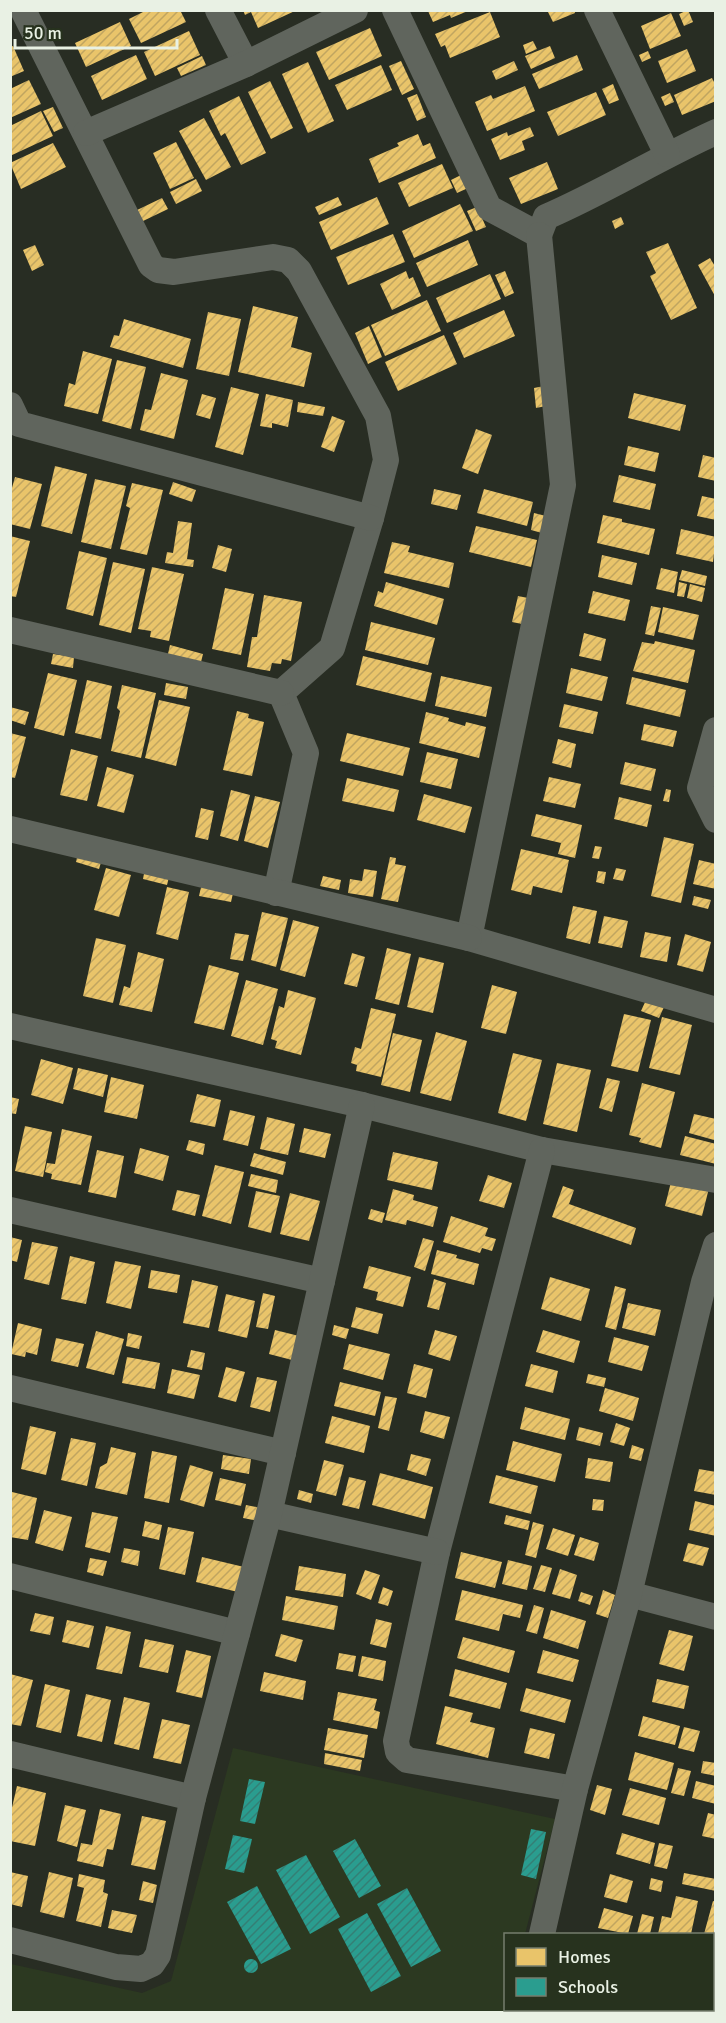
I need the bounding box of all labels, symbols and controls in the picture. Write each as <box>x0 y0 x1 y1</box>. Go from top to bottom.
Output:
scale bar <box>15 12 177 50</box>
text: 50 m <box>24 22 62 44</box>
legend <box>504 1933 714 2011</box>
text: Homes <box>558 1946 611 1968</box>
text: Schools <box>558 1976 618 1998</box>

